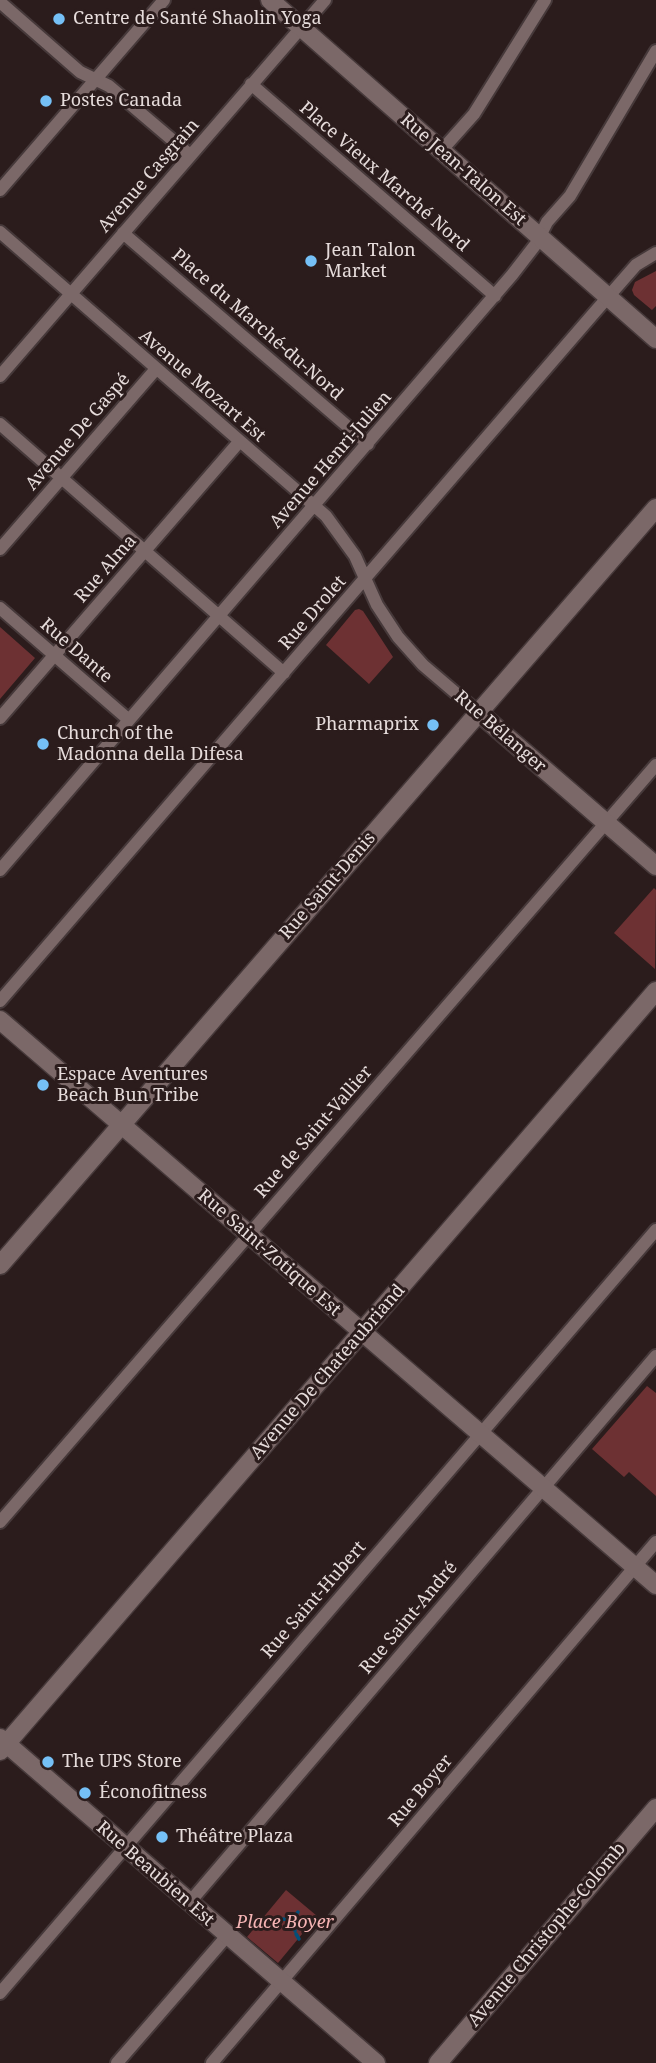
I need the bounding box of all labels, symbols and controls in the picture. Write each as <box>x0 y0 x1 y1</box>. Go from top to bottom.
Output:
place label: Centre de Santé Shaolin Yoga <box>73 8 322 30</box>
marker: Centre de Santé Shaolin Yoga <box>51 11 67 27</box>
place label: Postes Canada <box>60 90 182 112</box>
marker: Postes Canada <box>38 93 54 109</box>
street label: Place Vieux Marché Nord <box>295 97 473 257</box>
street label: Rue Jean-Talon Est <box>396 110 530 230</box>
street label: Avenue Casgrain <box>94 115 204 237</box>
place label: Jean Talon Market <box>325 240 416 282</box>
street label: Place du Marché-du-Nord <box>167 245 347 405</box>
marker: Jean Talon Market <box>303 253 319 269</box>
street label: Avenue Mozart Est <box>134 325 270 447</box>
street label: Avenue De Gaspé <box>21 369 135 495</box>
street label: Avenue Henri-Julien <box>266 387 396 533</box>
street label: Rue Alma <box>71 531 141 607</box>
street label: Rue Drolet <box>275 572 351 654</box>
street label: Rue Dante <box>36 614 116 688</box>
street label: Rue Bélanger <box>450 686 550 778</box>
place label: Pharmaprix <box>315 714 419 736</box>
marker: Pharmaprix <box>425 717 441 733</box>
place label: Church of the Madonna della Difesa <box>57 723 244 766</box>
marker: Church of the Madonna della Difesa <box>35 736 51 752</box>
street label: Rue Saint-Denis <box>276 828 380 944</box>
street label: Rue de Saint-Vallier <box>251 1061 377 1203</box>
place label: Espace Aventures Beach Bun Tribe <box>57 1064 208 1106</box>
marker: Espace Aventures Beach Bun Tribe <box>35 1077 51 1093</box>
street label: Rue Saint-Zotique Est <box>193 1185 345 1321</box>
street label: Avenue De Chateaubriand <box>246 1280 410 1464</box>
street label: Rue Saint-Hubert <box>257 1537 371 1663</box>
street label: Rue Saint-André <box>356 1557 462 1679</box>
street label: Rue Boyer <box>385 1750 457 1832</box>
place label: The UPS Store <box>62 1751 182 1773</box>
marker: The UPS Store <box>40 1754 56 1770</box>
place label: Éconofitness <box>99 1782 207 1804</box>
marker: Éconofitness <box>77 1785 93 1801</box>
street label: Rue Beaubien Est <box>92 1817 218 1931</box>
place label: Théâtre Plaza <box>176 1826 293 1848</box>
marker: Théâtre Plaza <box>154 1829 170 1845</box>
street label: Avenue Christophe-Colomb <box>464 1839 630 2031</box>
park label: Place Boyer <box>236 1912 334 1934</box>

